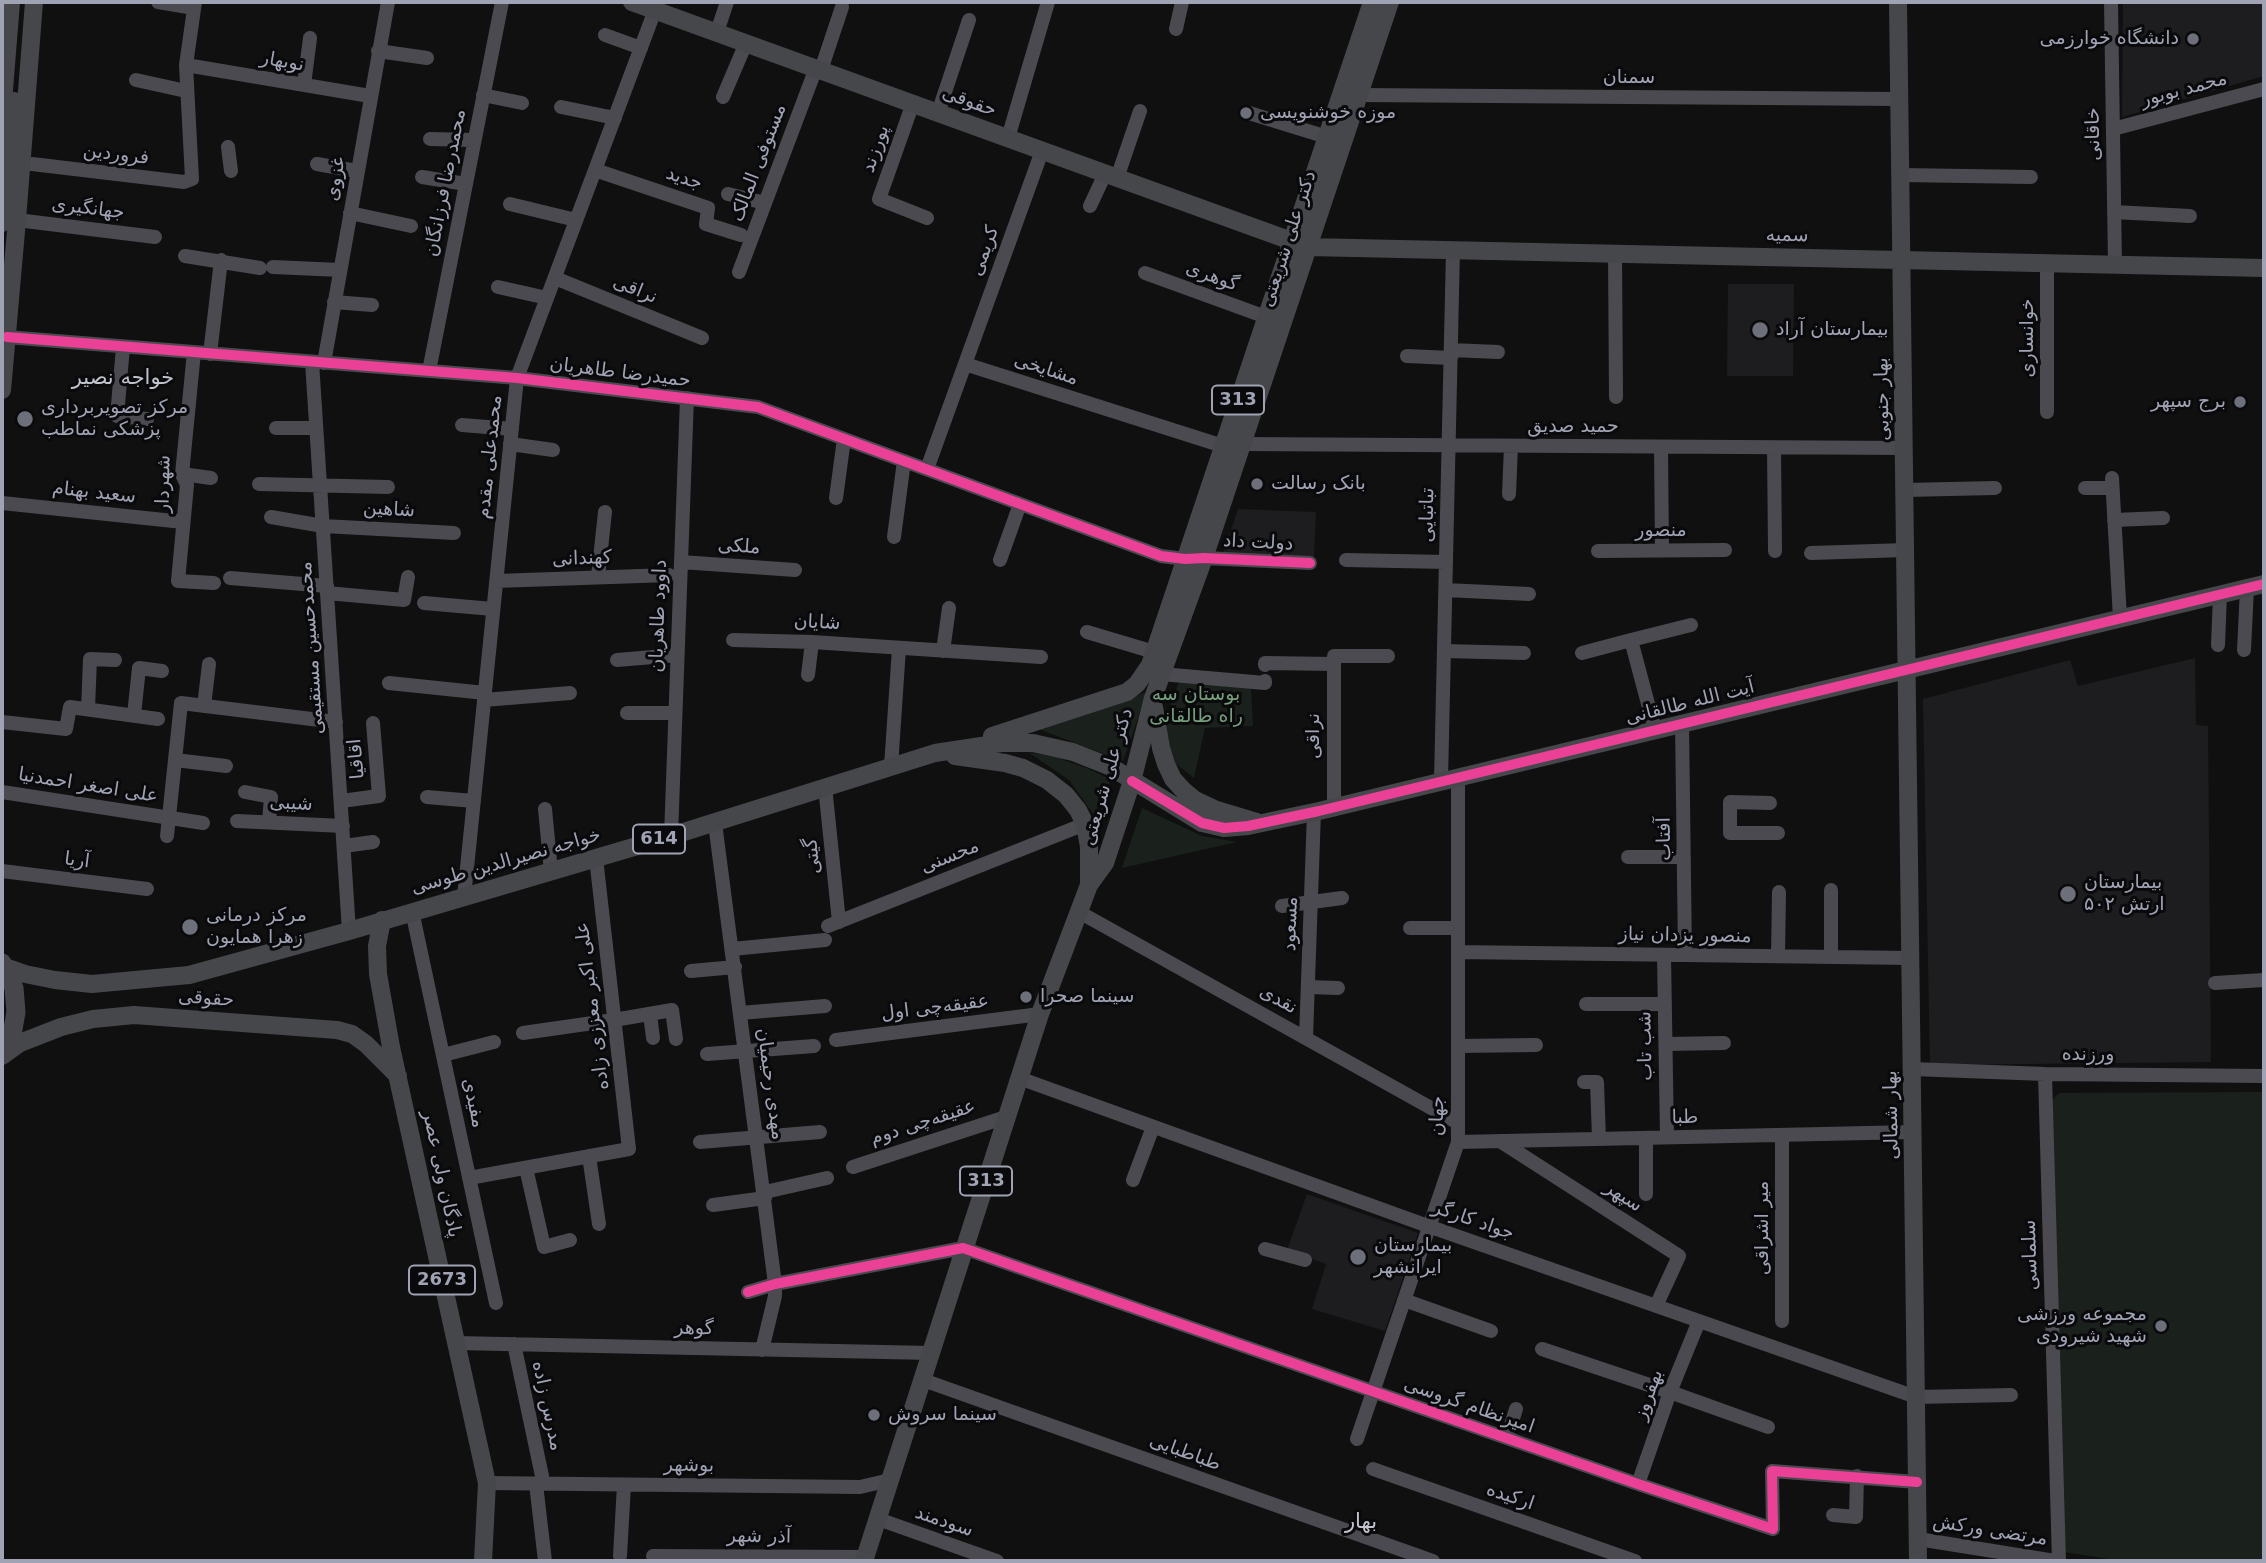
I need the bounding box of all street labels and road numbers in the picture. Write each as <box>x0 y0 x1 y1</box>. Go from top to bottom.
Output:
street label: نوبهار <box>258 47 306 77</box>
street label: سمنان <box>1603 67 1655 89</box>
street label: محمد بوبور <box>2138 67 2230 113</box>
street label: حقوقی <box>939 82 999 122</box>
street label: مستوفی المالک <box>726 101 792 225</box>
street label: محمدرضا فرزانگان <box>420 107 472 259</box>
street label: خاقانی <box>2082 107 2106 161</box>
street label: پورزند <box>857 122 895 176</box>
street label: فروردین <box>82 140 150 170</box>
street label: غزوی <box>321 155 351 203</box>
street label: جدید <box>663 162 705 196</box>
street label: دکتر علی شریعتی <box>1256 168 1322 310</box>
street label: جهانگیری <box>50 193 126 225</box>
street label: کریمی <box>965 223 1005 279</box>
street label: سمیه <box>1765 224 1809 248</box>
street label: گوهری <box>1183 257 1241 297</box>
street label: نراقی <box>609 271 661 309</box>
street label: خوانساری <box>2017 299 2039 377</box>
street label: مشایخی <box>1011 349 1081 391</box>
street label: حمیدرضا طاهریان <box>548 353 692 393</box>
street label: بهار جنوبی <box>1871 357 1895 441</box>
road number: 313 <box>1212 386 1264 414</box>
street label: محمدعلی مقدم <box>472 394 508 520</box>
street label: حمید صدیق <box>1527 416 1619 438</box>
street label: شهردار <box>152 455 176 513</box>
street label: سعید بهنام <box>51 477 137 509</box>
street label: تباتبایی <box>1416 487 1440 543</box>
street label: شاهین <box>362 497 416 523</box>
street label: منصور <box>1635 520 1687 542</box>
street label: دولت داد <box>1222 530 1294 556</box>
street label: ملکی <box>717 534 761 560</box>
street label: کهندانی <box>552 547 612 571</box>
street label: داوود طاهریان <box>646 559 672 673</box>
street label: محمدحسین مستقیمی <box>295 561 329 735</box>
street label: شایان <box>793 610 841 636</box>
street label: آیت الله طالقانی <box>1623 676 1757 730</box>
street label: دکتر علی شریعتی <box>1078 706 1138 848</box>
street label: نراقی <box>1303 713 1325 759</box>
street label: اقاقیا <box>344 738 370 780</box>
street label: علی اصغر احمدنیا <box>16 764 160 808</box>
street label: شیبی <box>269 791 313 817</box>
street label: آفتاب <box>1653 817 1677 861</box>
street label: خواجه نصیرالدین طوسی <box>409 824 603 900</box>
road number: 614 <box>633 824 685 854</box>
street label: محسنی <box>917 835 983 879</box>
street label: گیتی <box>800 837 826 875</box>
street label: آریا <box>63 848 91 874</box>
street label: مسعود <box>1279 896 1303 952</box>
street label: علی اکبر معززی زاده <box>571 921 615 1091</box>
street label: منصور یزدان نیاز <box>1618 923 1752 949</box>
street label: نقدی <box>1255 980 1301 1020</box>
street label: حقوقی <box>177 986 235 1012</box>
street label: عقیقه‌چی اول <box>880 990 990 1026</box>
street label: شب تاب <box>1634 1011 1658 1081</box>
street label: مهدی رحیمیان <box>751 1026 789 1142</box>
street label: ورزنده <box>2062 1044 2114 1066</box>
street label: بهار شمالی <box>1880 1070 1904 1160</box>
street label: مفیدی <box>457 1076 489 1130</box>
street label: عقیقه‌چی دوم <box>867 1095 979 1151</box>
street label: جهان <box>1426 1096 1450 1136</box>
street label: طبا <box>1671 1106 1699 1130</box>
street label: پادگان ولی عصر <box>416 1108 466 1240</box>
road number: 313 <box>960 1166 1012 1196</box>
street label: سپهر <box>1600 1176 1646 1218</box>
street label: میر اشراقی <box>1752 1181 1774 1275</box>
street label: جواد کارگر <box>1429 1196 1517 1246</box>
street label: سلماسی <box>2018 1219 2044 1291</box>
road number: 2673 <box>409 1266 475 1294</box>
street label: گوهر <box>674 1317 714 1341</box>
street label: مدرس زاده <box>526 1359 568 1453</box>
street label: بهفروز <box>1629 1366 1669 1424</box>
street label: امیرنظام گروسی <box>1401 1373 1537 1439</box>
street label: طباطبایی <box>1146 1430 1224 1476</box>
street label: بوشهر <box>664 1454 714 1478</box>
street label: ارکیده <box>1483 1478 1537 1516</box>
street label: سودمند <box>912 1501 976 1543</box>
street label: مرتضی ورکش <box>1931 1511 2049 1551</box>
street label: آذر شهر <box>727 1525 791 1549</box>

